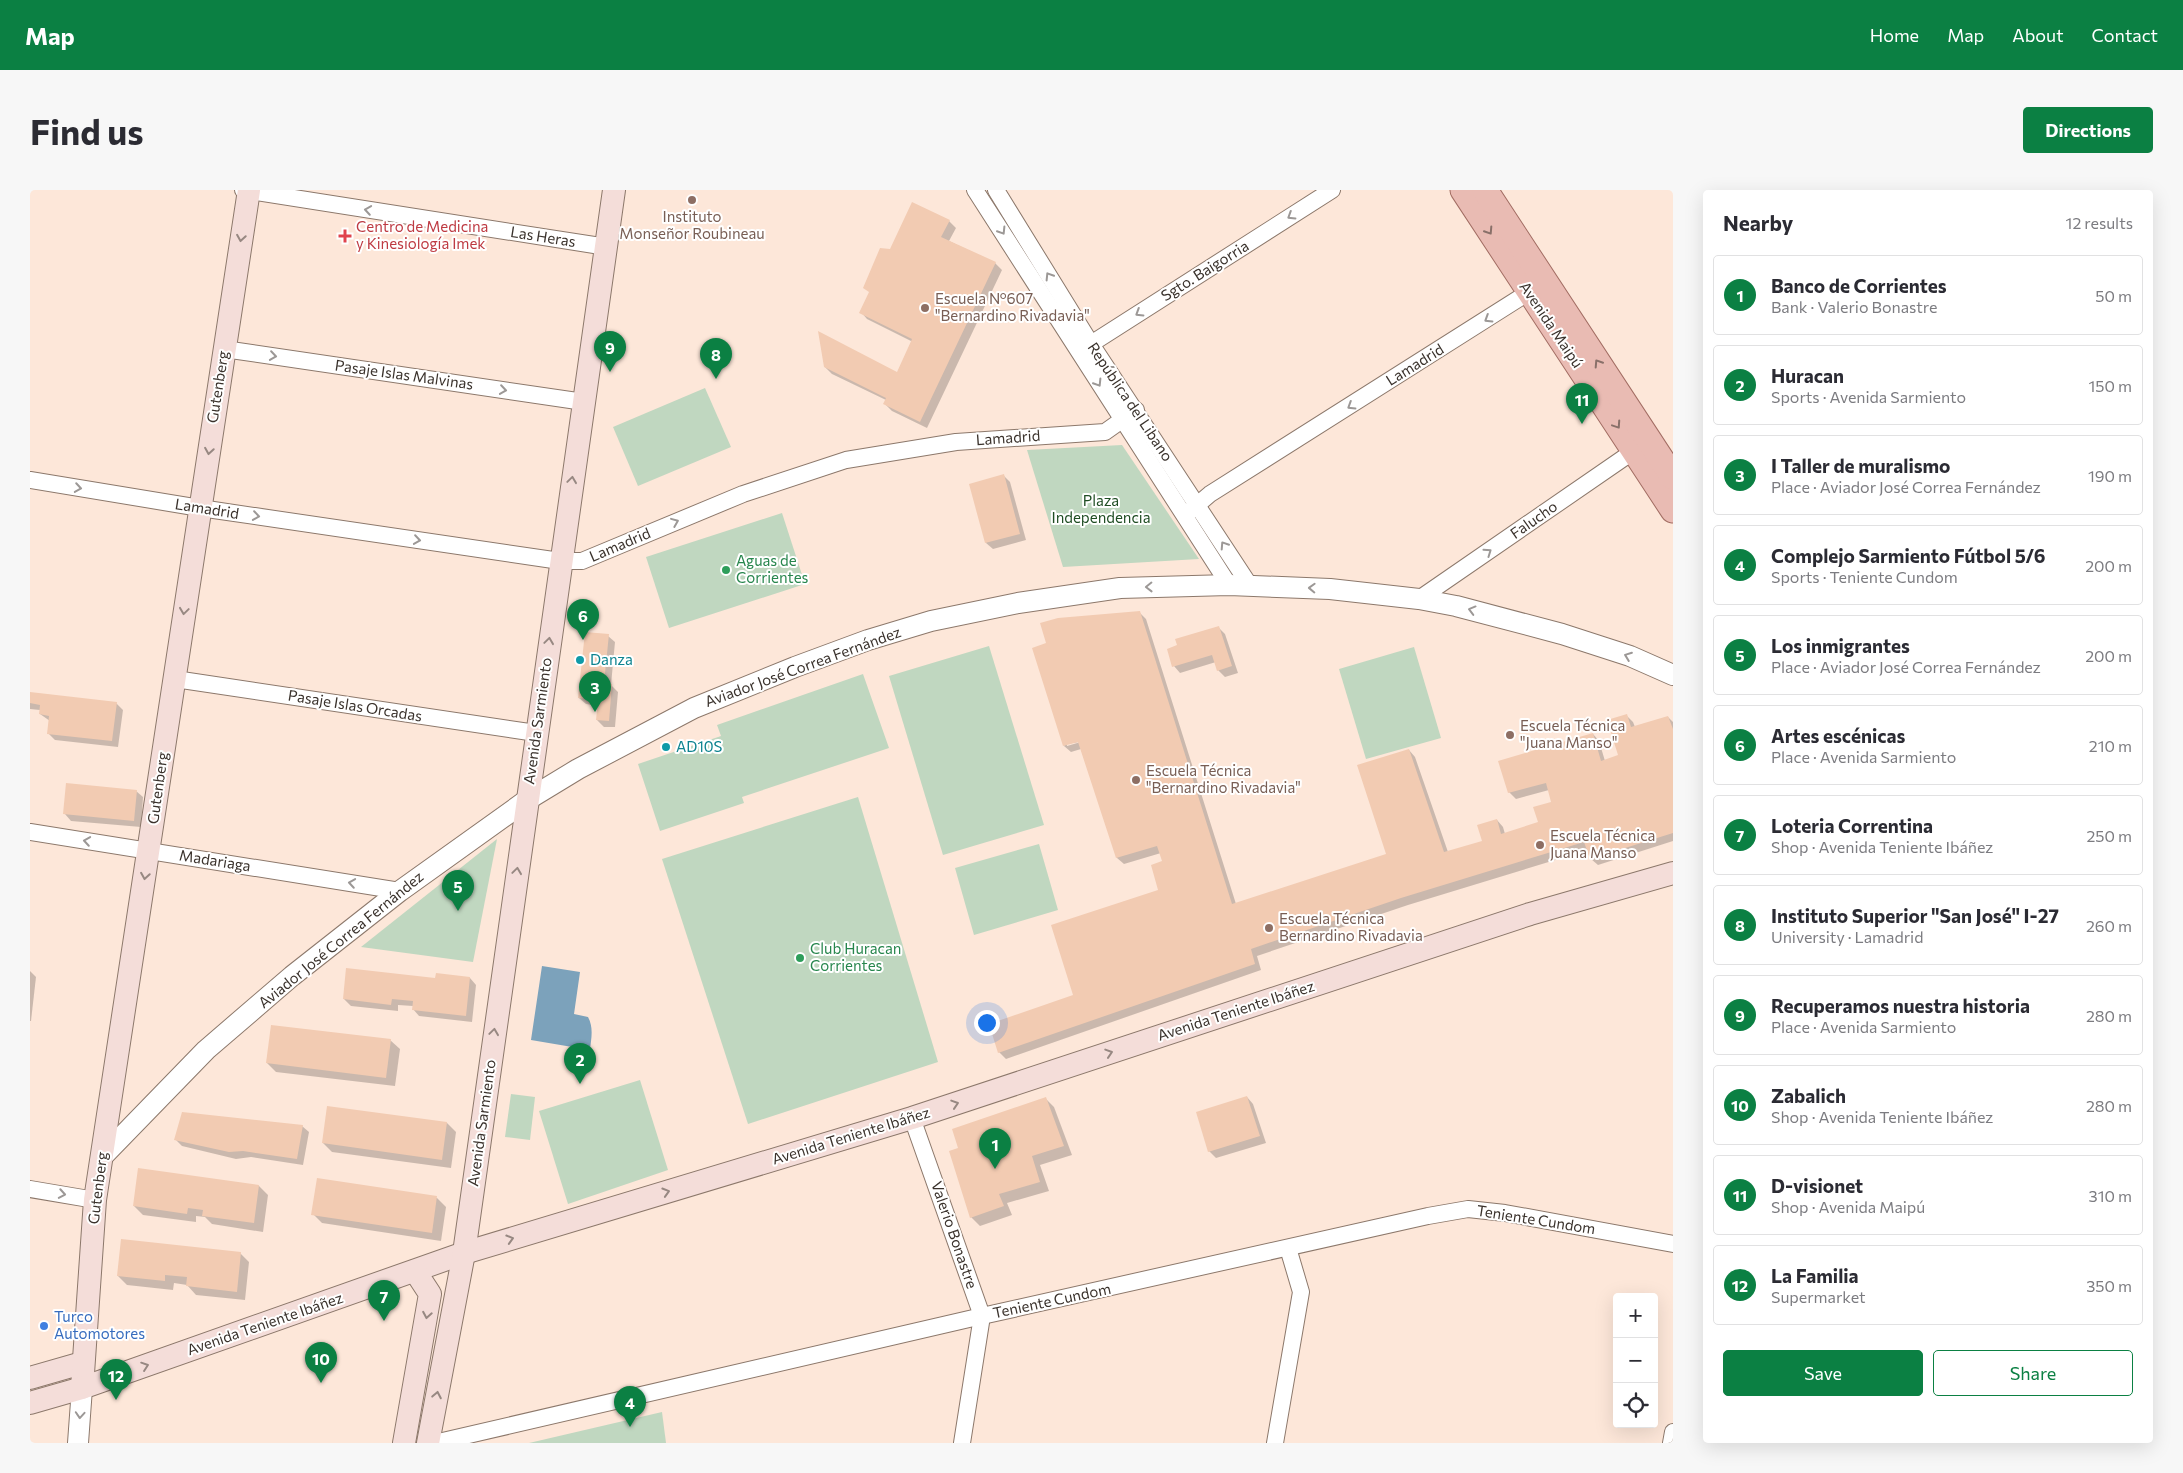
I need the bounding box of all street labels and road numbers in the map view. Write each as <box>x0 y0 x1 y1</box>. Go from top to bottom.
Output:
street label: Las Heras <box>509 222 577 250</box>
street label: Sgto. Baigorria <box>1157 236 1252 304</box>
street label: Avenida Maipú <box>1516 278 1587 371</box>
street label: República del Libano <box>1084 339 1177 464</box>
street label: Lamadrid <box>1382 339 1447 389</box>
street label: Gutenberg <box>202 349 232 424</box>
street label: Pasaje Islas Malvinas <box>334 355 475 393</box>
street label: Lamadrid <box>975 426 1041 448</box>
street label: Lamadrid <box>174 494 240 522</box>
street label: Falucho <box>1506 496 1560 542</box>
street label: Lamadrid <box>586 523 653 565</box>
street label: Aviador José Correa Fernández <box>702 622 903 710</box>
street label: Avenida Sarmiento <box>519 656 555 786</box>
street label: Pasaje Islas Orcadas <box>287 686 424 725</box>
street label: Gutenberg <box>143 751 171 825</box>
street label: Madariaga <box>178 845 252 875</box>
street label: Aviador José Correa Fernández <box>254 867 427 1011</box>
street label: Avenida Teniente Ibáñez <box>1155 976 1316 1044</box>
street label: Avenida Sarmiento <box>463 1058 499 1188</box>
street label: Avenida Teniente Ibáñez <box>770 1102 932 1168</box>
street label: Gutenberg <box>84 1151 110 1225</box>
street label: Valerio Bonastre <box>928 1179 982 1291</box>
street label: Teniente Cundom <box>1475 1201 1597 1237</box>
street label: Teniente Cundom <box>991 1279 1112 1321</box>
street label: Avenida Teniente Ibáñez <box>184 1288 345 1358</box>

